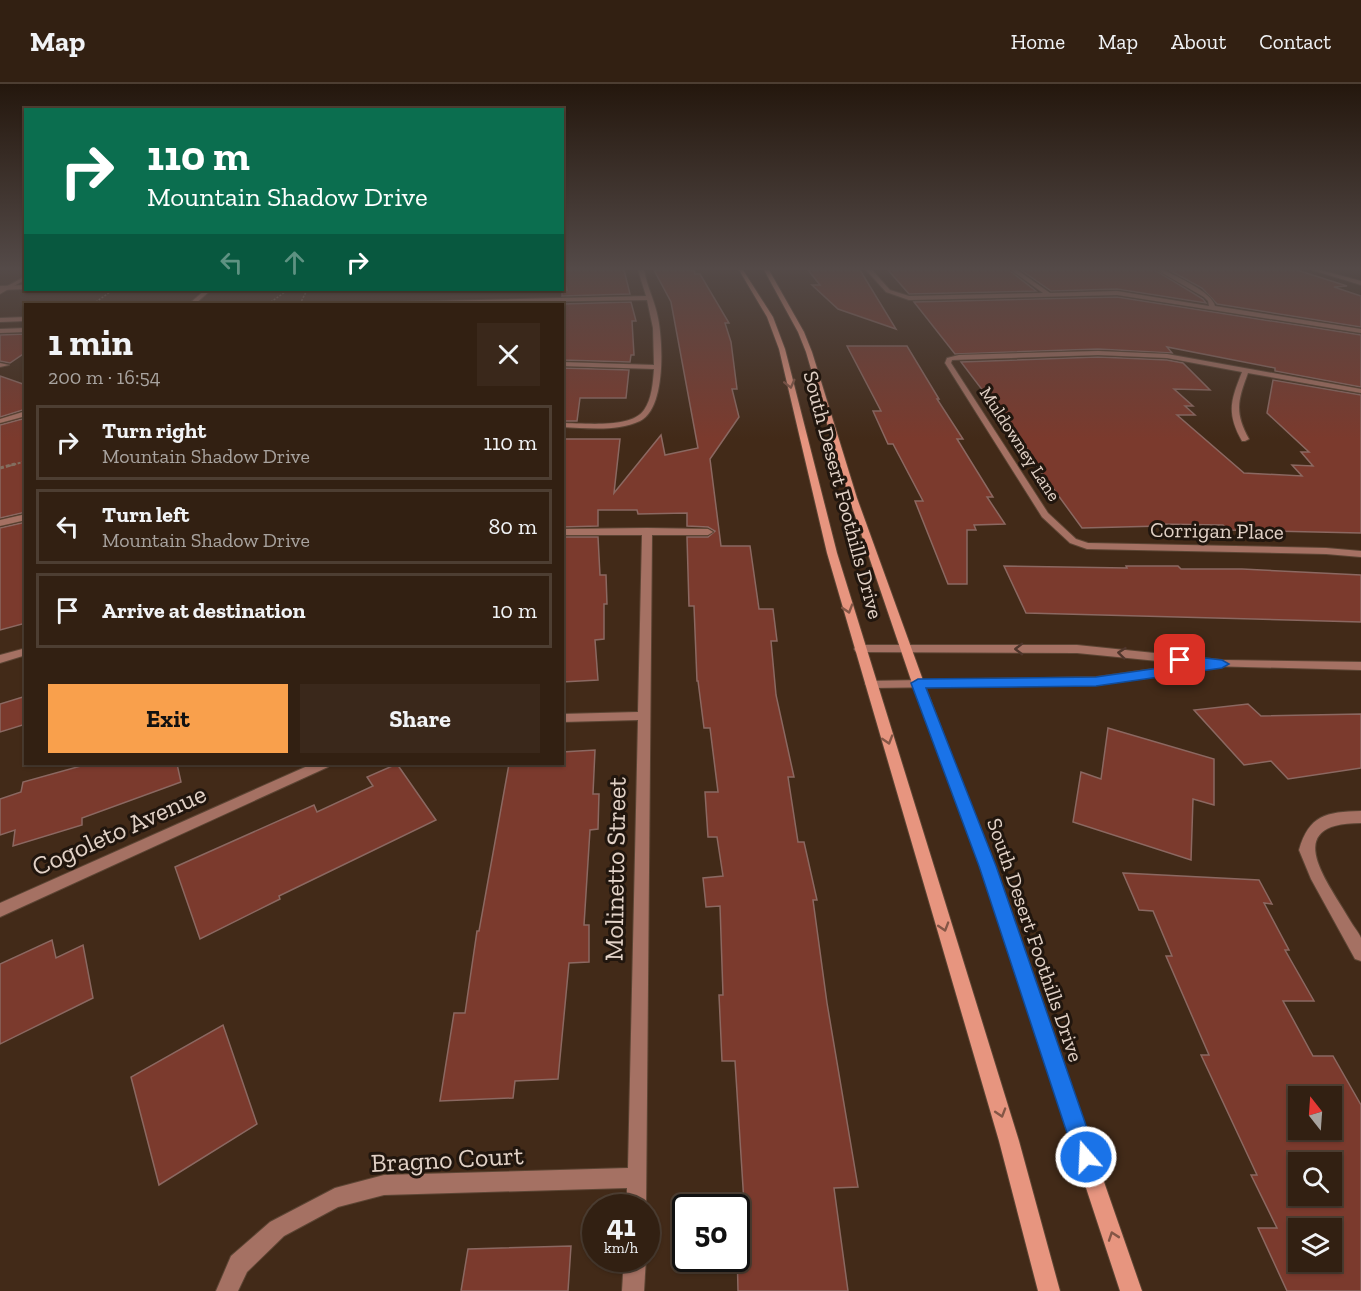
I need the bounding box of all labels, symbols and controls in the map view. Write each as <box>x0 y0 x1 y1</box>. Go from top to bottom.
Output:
text: Map <box>30 25 85 58</box>
text: Home <box>1011 29 1065 54</box>
text: Map <box>1098 29 1138 54</box>
text: About <box>1171 29 1226 54</box>
text: Contact <box>1259 29 1331 54</box>
text: 110 m <box>147 130 250 181</box>
icon: right <box>48 132 126 210</box>
text: Mountain Shadow Drive <box>147 181 428 213</box>
icon: left <box>215 246 248 279</box>
icon: ahead <box>278 246 311 279</box>
icon: right <box>341 246 374 279</box>
text: 1 min <box>48 321 133 364</box>
button: close <box>477 323 540 386</box>
text: 200 m · 16:54 <box>48 365 160 389</box>
street label: South Desert Foothills Drive <box>798 368 889 622</box>
one-way arrow <box>783 378 796 388</box>
street label: Muldowney Lane <box>975 383 1065 505</box>
text: Turn right <box>102 417 206 444</box>
icon: right <box>51 426 84 459</box>
text: 110 m <box>483 429 537 456</box>
text: Mountain Shadow Drive <box>102 444 310 468</box>
text: Turn left <box>102 501 189 528</box>
icon: left <box>51 510 84 543</box>
text: 80 m <box>489 513 537 540</box>
street label: Corrigan Place <box>1150 517 1284 544</box>
text: Mountain Shadow Drive <box>102 528 310 552</box>
icon: arrive <box>51 594 84 627</box>
text: Arrive at destination <box>102 597 305 624</box>
text: 10 m <box>492 597 537 624</box>
one-way arrow <box>841 603 853 614</box>
pin <box>1154 634 1205 685</box>
one-way arrow <box>1014 643 1023 655</box>
icon: arrive <box>1163 643 1196 676</box>
one-way arrow <box>1117 647 1126 660</box>
button: Exit <box>48 684 288 753</box>
button: Share <box>300 684 540 753</box>
one-way arrow <box>881 734 893 745</box>
street label: Molinetto Street <box>597 776 633 961</box>
street label: Cogoleto Avenue <box>27 777 211 883</box>
street label: South Desert Foothills Drive <box>982 815 1089 1065</box>
one-way arrow <box>937 921 949 932</box>
north arrow <box>1288 1086 1342 1140</box>
map controls <box>1288 1086 1342 1272</box>
one-way arrow <box>994 1107 1006 1118</box>
position arrow <box>1054 1125 1118 1189</box>
street label: Bragno Court <box>370 1139 525 1179</box>
button: search <box>1288 1152 1342 1206</box>
speed limit sign: 50 <box>672 1194 750 1272</box>
text: 41 <box>606 1208 636 1244</box>
button: layers <box>1288 1218 1342 1272</box>
one-way arrow <box>1107 1231 1120 1242</box>
text: km/h <box>604 1239 638 1257</box>

